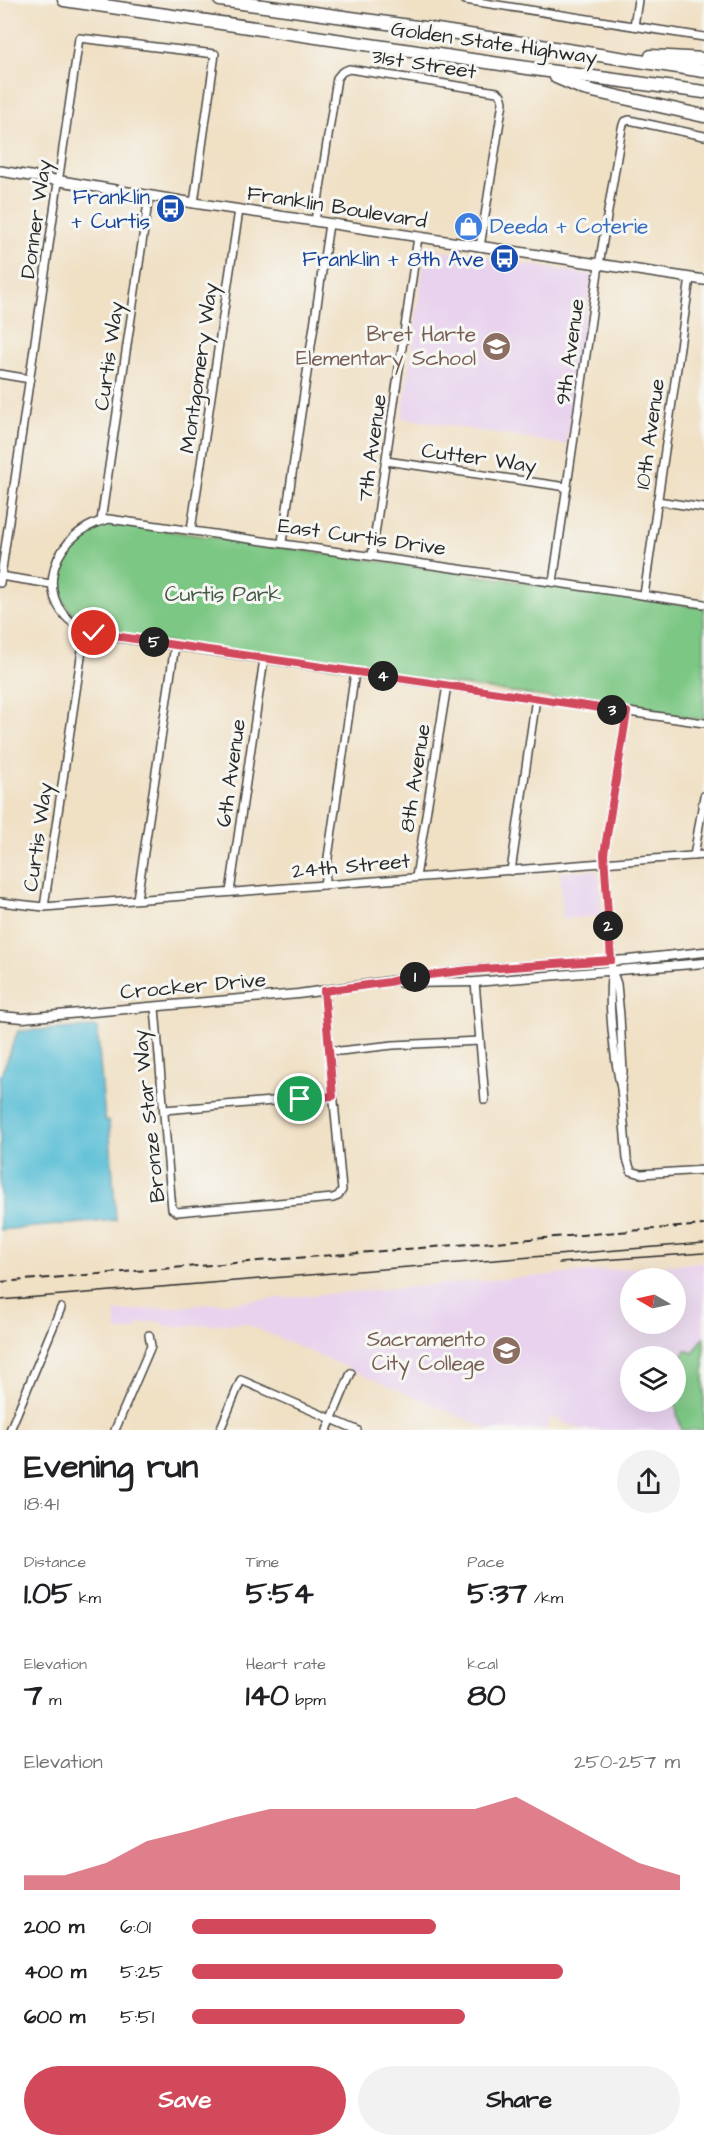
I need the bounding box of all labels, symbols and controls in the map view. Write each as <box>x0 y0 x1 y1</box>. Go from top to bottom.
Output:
street label: Golden State Highway <box>389 14 599 74</box>
street label: 31st Street <box>370 41 479 87</box>
street label: Donner Way <box>13 157 61 281</box>
street label: Franklin Boulevard <box>245 178 429 236</box>
place label: Franklin + Curtis <box>71 183 150 236</box>
bus stop icon: Franklin + Curtis <box>155 193 187 225</box>
shop icon: Deeda + Coterie <box>453 210 485 242</box>
place label: Deeda + Coterie <box>490 212 648 241</box>
bus stop icon: Franklin + 8th Ave <box>489 243 521 275</box>
place label: Franklin + 8th Ave <box>302 245 484 274</box>
street label: Montgomery Way <box>173 280 227 455</box>
street label: 9th Avenue <box>548 297 592 407</box>
street label: Curtis Way <box>87 299 133 413</box>
place label: Bret Harte Elementary School <box>296 320 476 375</box>
school or university icon: Bret Harte Elementary School <box>481 330 513 362</box>
street label: 10th Avenue <box>628 377 672 491</box>
street label: 7th Avenue <box>350 392 394 504</box>
street label: Cutter Way <box>419 436 539 482</box>
street label: East Curtis Drive <box>276 511 448 563</box>
park label: Curtis Park <box>165 580 281 609</box>
pin <box>68 607 119 658</box>
icon: check <box>77 616 110 649</box>
pin: 5 <box>139 627 169 657</box>
text: 5 <box>148 631 160 653</box>
pin: 4 <box>368 661 398 691</box>
text: 4 <box>378 665 388 687</box>
pin: 3 <box>597 695 627 725</box>
text: 3 <box>608 699 616 721</box>
street label: 6th Avenue <box>209 717 253 829</box>
street label: 8th Avenue <box>392 722 438 834</box>
street label: Curtis Way <box>16 780 62 894</box>
street label: 24th Street <box>291 846 412 886</box>
pin: 2 <box>593 911 623 941</box>
text: 2 <box>603 915 613 937</box>
pin: 1 <box>400 962 430 992</box>
street label: Crocker Drive <box>119 965 267 1007</box>
text: 1 <box>414 966 416 988</box>
street label: Bronze Star Way <box>125 1027 174 1204</box>
pin <box>274 1073 325 1124</box>
icon: arrive <box>283 1082 316 1115</box>
north arrow <box>620 1268 686 1334</box>
map controls <box>620 1268 686 1412</box>
place label: Sacramento City College <box>367 1325 485 1380</box>
school or university icon: Sacramento City College <box>490 1335 522 1367</box>
button: layers <box>620 1346 686 1412</box>
text: Evening run <box>24 1444 198 1490</box>
button: share <box>617 1450 680 1513</box>
text: 18:41 <box>24 1490 59 1518</box>
text: Distance <box>24 1551 86 1573</box>
text: Time <box>246 1551 279 1573</box>
text: Pace <box>467 1551 504 1573</box>
text: 1.05 <box>24 1573 72 1615</box>
text: 5:54 <box>246 1573 314 1615</box>
text: 5:37 <box>467 1573 527 1615</box>
text: km <box>72 1587 101 1609</box>
text: /km <box>527 1587 563 1609</box>
text: Elevation <box>24 1653 87 1675</box>
text: Heart rate <box>246 1653 326 1675</box>
text: kcal <box>467 1653 498 1675</box>
text: 7 <box>24 1675 42 1717</box>
text: 140 <box>246 1675 289 1717</box>
text: 80 <box>467 1675 506 1717</box>
text: m <box>42 1689 61 1711</box>
text: bpm <box>289 1689 326 1711</box>
text: Elevation <box>24 1748 103 1776</box>
text: 250–257 m <box>574 1748 680 1776</box>
text: 200 m <box>24 1913 84 1941</box>
text: 6:01 <box>120 1913 151 1941</box>
text: 400 m <box>24 1958 86 1986</box>
text: 5:25 <box>120 1958 163 1986</box>
text: 600 m <box>24 2003 85 2031</box>
text: 5:51 <box>120 2003 154 2031</box>
button: Save <box>24 2066 346 2135</box>
button: Share <box>358 2066 680 2135</box>

